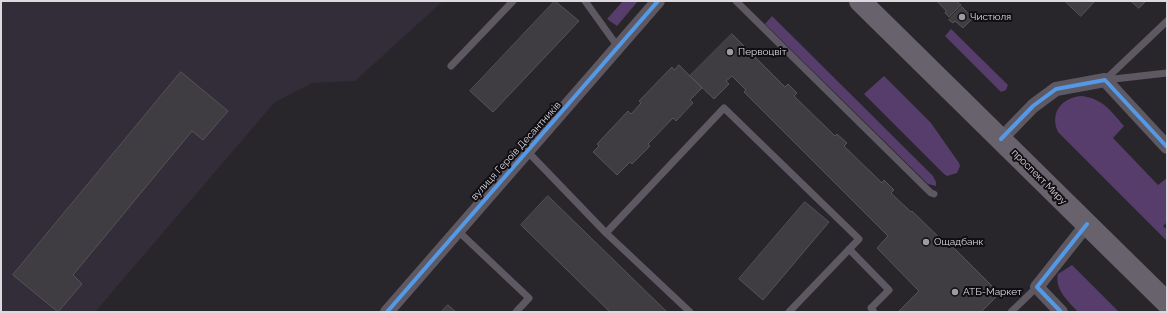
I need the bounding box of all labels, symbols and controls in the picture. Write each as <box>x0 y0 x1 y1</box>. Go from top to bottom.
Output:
place label: Чистюля <box>970 11 1011 23</box>
marker: Чистюля <box>957 12 967 22</box>
place label: Первоцвіт <box>738 46 787 58</box>
marker: Первоцвіт <box>725 47 735 57</box>
street label: вулиця Героїв Десантників <box>469 99 563 203</box>
street label: проспект Миру <box>1009 147 1069 207</box>
place label: Ощадбанк <box>934 236 984 248</box>
marker: Ощадбанк <box>921 237 931 247</box>
place label: АТБ-Маркет <box>963 286 1022 298</box>
marker: АТБ-Маркет <box>950 287 960 297</box>

